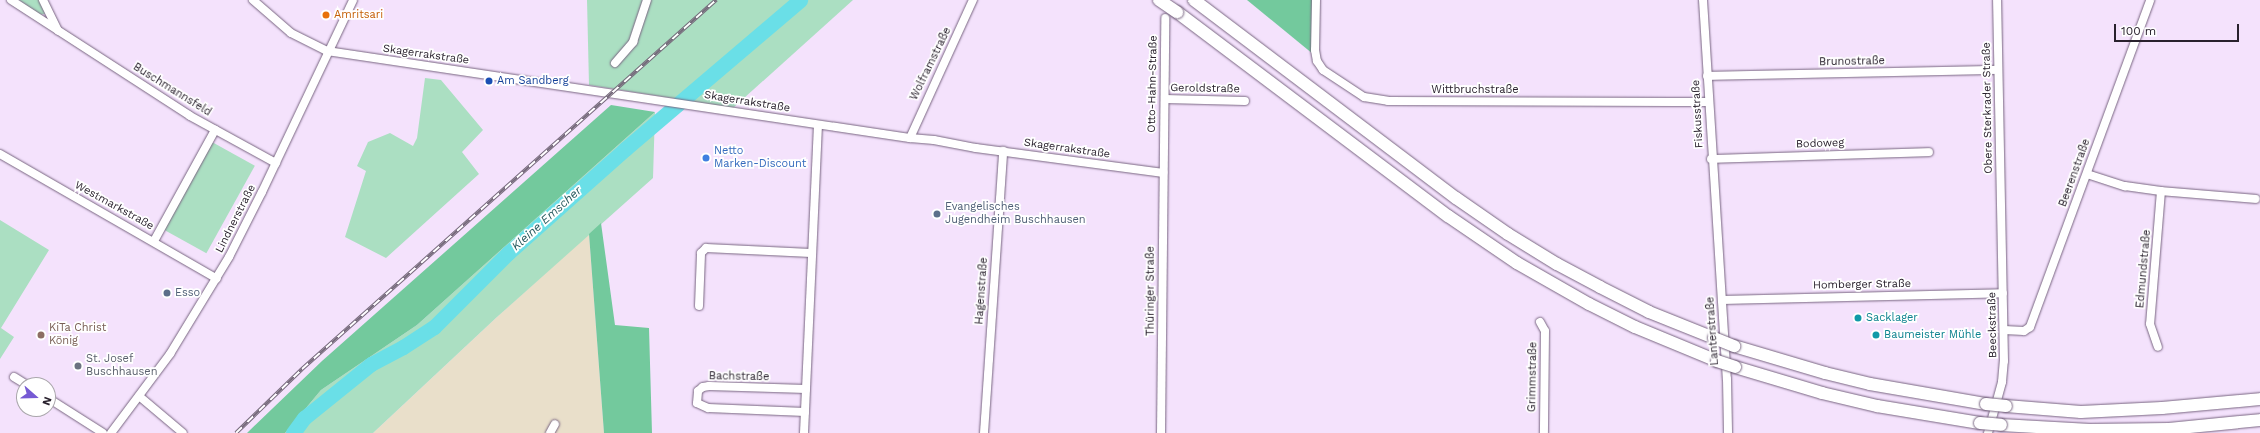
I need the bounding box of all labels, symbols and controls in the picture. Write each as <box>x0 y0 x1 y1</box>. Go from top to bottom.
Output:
place label: Amritsari <box>334 8 383 22</box>
marker: Amritsari <box>321 10 331 20</box>
scale bar <box>2116 16 2241 42</box>
text: 100 m <box>2121 24 2156 38</box>
street label: Wolframstraße <box>908 25 954 103</box>
street label: Otto-Hahn-Straße <box>1146 35 1160 133</box>
street label: Skagerrakstraße <box>382 42 470 68</box>
street label: Obere Sterkrader Straße <box>1980 42 1996 174</box>
street label: Brunostraße <box>1819 55 1885 69</box>
street label: Buschmannsfeld <box>130 61 214 119</box>
place label: Am Sandberg <box>497 74 569 88</box>
marker: Am Sandberg <box>484 76 494 86</box>
street label: Fiskusstraße <box>1690 80 1706 148</box>
street label: Geroldstraße <box>1170 82 1240 96</box>
street label: Wittbruchstraße <box>1431 83 1519 97</box>
street label: Skagerrakstraße <box>703 89 791 115</box>
street label: Skagerrakstraße <box>1023 136 1111 162</box>
street label: Bodoweg <box>1796 137 1844 151</box>
street label: Beerenstraße <box>2057 137 2093 209</box>
place label: Netto Marken-Discount <box>714 145 806 171</box>
marker: Netto Marken-Discount <box>701 153 711 163</box>
street label: Westmarkstraße <box>72 179 156 233</box>
street label: Lindnerstraße <box>213 183 259 255</box>
water label: Kleine Emscher <box>509 184 585 254</box>
place label: Evangelisches Jugendheim Buschhausen <box>945 201 1086 227</box>
marker: Evangelisches Jugendheim Buschhausen <box>932 209 942 219</box>
street label: Edmundstraße <box>2134 229 2154 309</box>
street label: Thüringer Straße <box>1144 246 1158 336</box>
street label: Hagenstraße <box>973 257 991 325</box>
street label: Homberger Straße <box>1813 278 1911 292</box>
place label: Esso <box>175 286 200 300</box>
marker: Esso <box>162 288 172 298</box>
street label: Beeckstraße <box>1986 292 2000 358</box>
street label: Lanterstraße <box>1704 296 1722 366</box>
place label: Sacklager <box>1866 311 1918 325</box>
marker: Sacklager <box>1853 313 1863 323</box>
place label: KiTa Christ König <box>49 322 107 348</box>
place label: Baumeister Mühle <box>1884 328 1982 342</box>
marker: KiTa Christ König <box>36 330 46 340</box>
marker: Baumeister Mühle <box>1871 330 1881 340</box>
street label: Grimmstraße <box>1526 342 1540 412</box>
place label: St. Josef Buschhausen <box>86 353 158 379</box>
marker: St. Josef Buschhausen <box>73 361 83 371</box>
street label: Bachstraße <box>709 370 769 384</box>
north arrow <box>16 377 56 417</box>
text: N <box>39 395 54 407</box>

